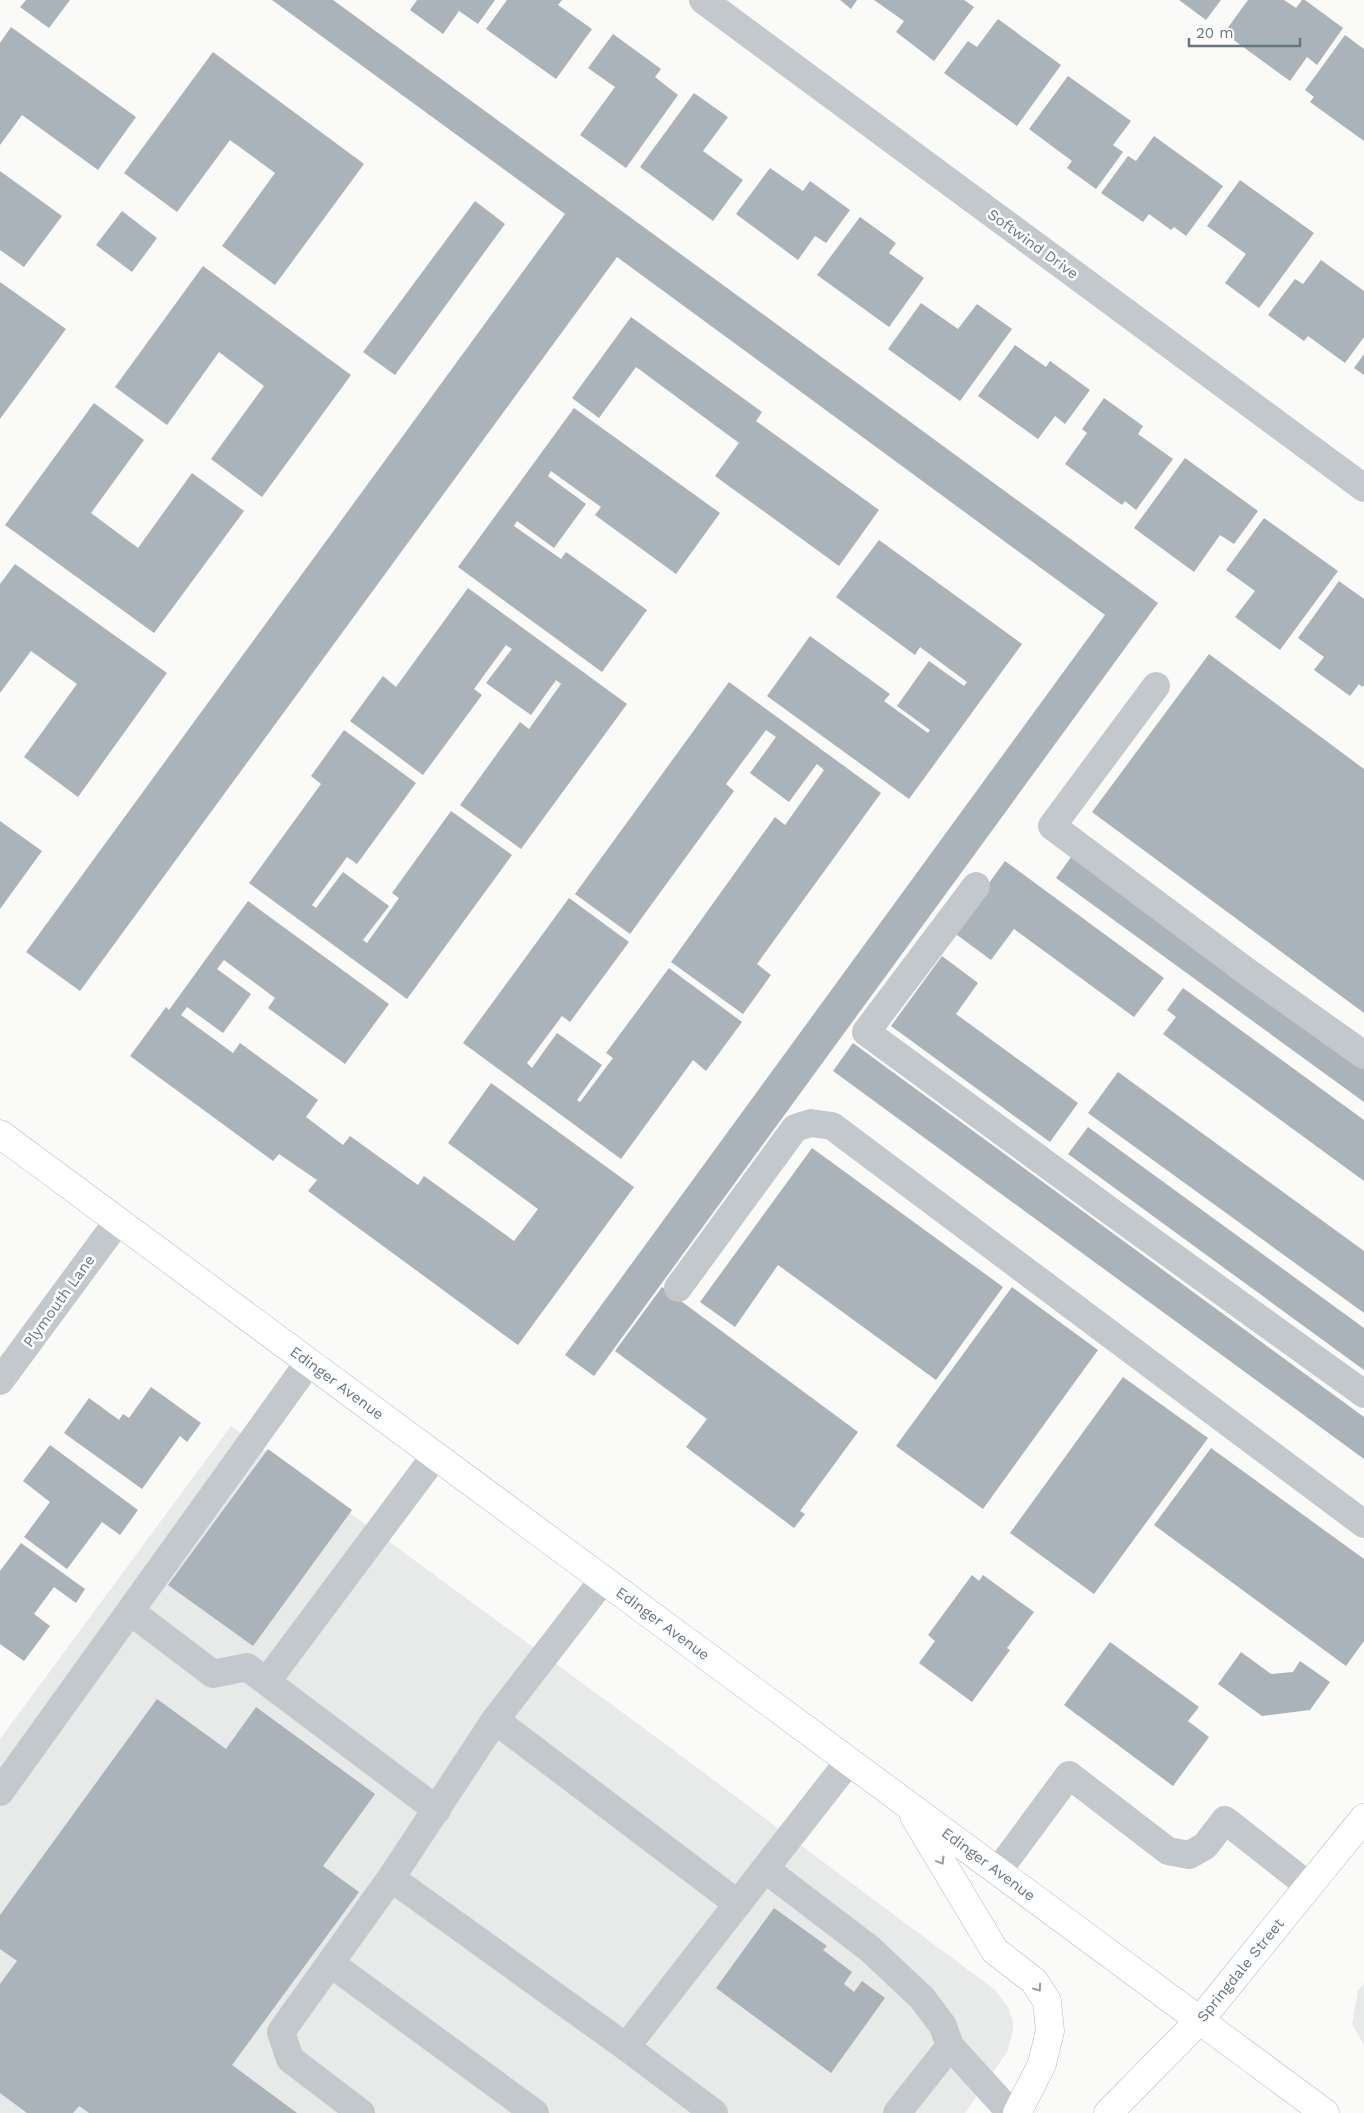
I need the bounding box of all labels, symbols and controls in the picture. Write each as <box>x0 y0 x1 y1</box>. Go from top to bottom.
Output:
scale bar <box>1189 15 1300 47</box>
text: 20 m <box>1196 24 1234 42</box>
street label: Softwind Drive <box>984 205 1082 283</box>
street label: Plymouth Lane <box>19 1251 99 1351</box>
street label: Edinger Avenue <box>287 1342 387 1424</box>
street label: Edinger Avenue <box>612 1583 713 1664</box>
street label: Edinger Avenue <box>938 1824 1039 1905</box>
one-way arrow <box>934 1855 944 1864</box>
street label: Springdale Street <box>1193 1914 1288 2025</box>
one-way arrow <box>1032 1982 1041 1992</box>

